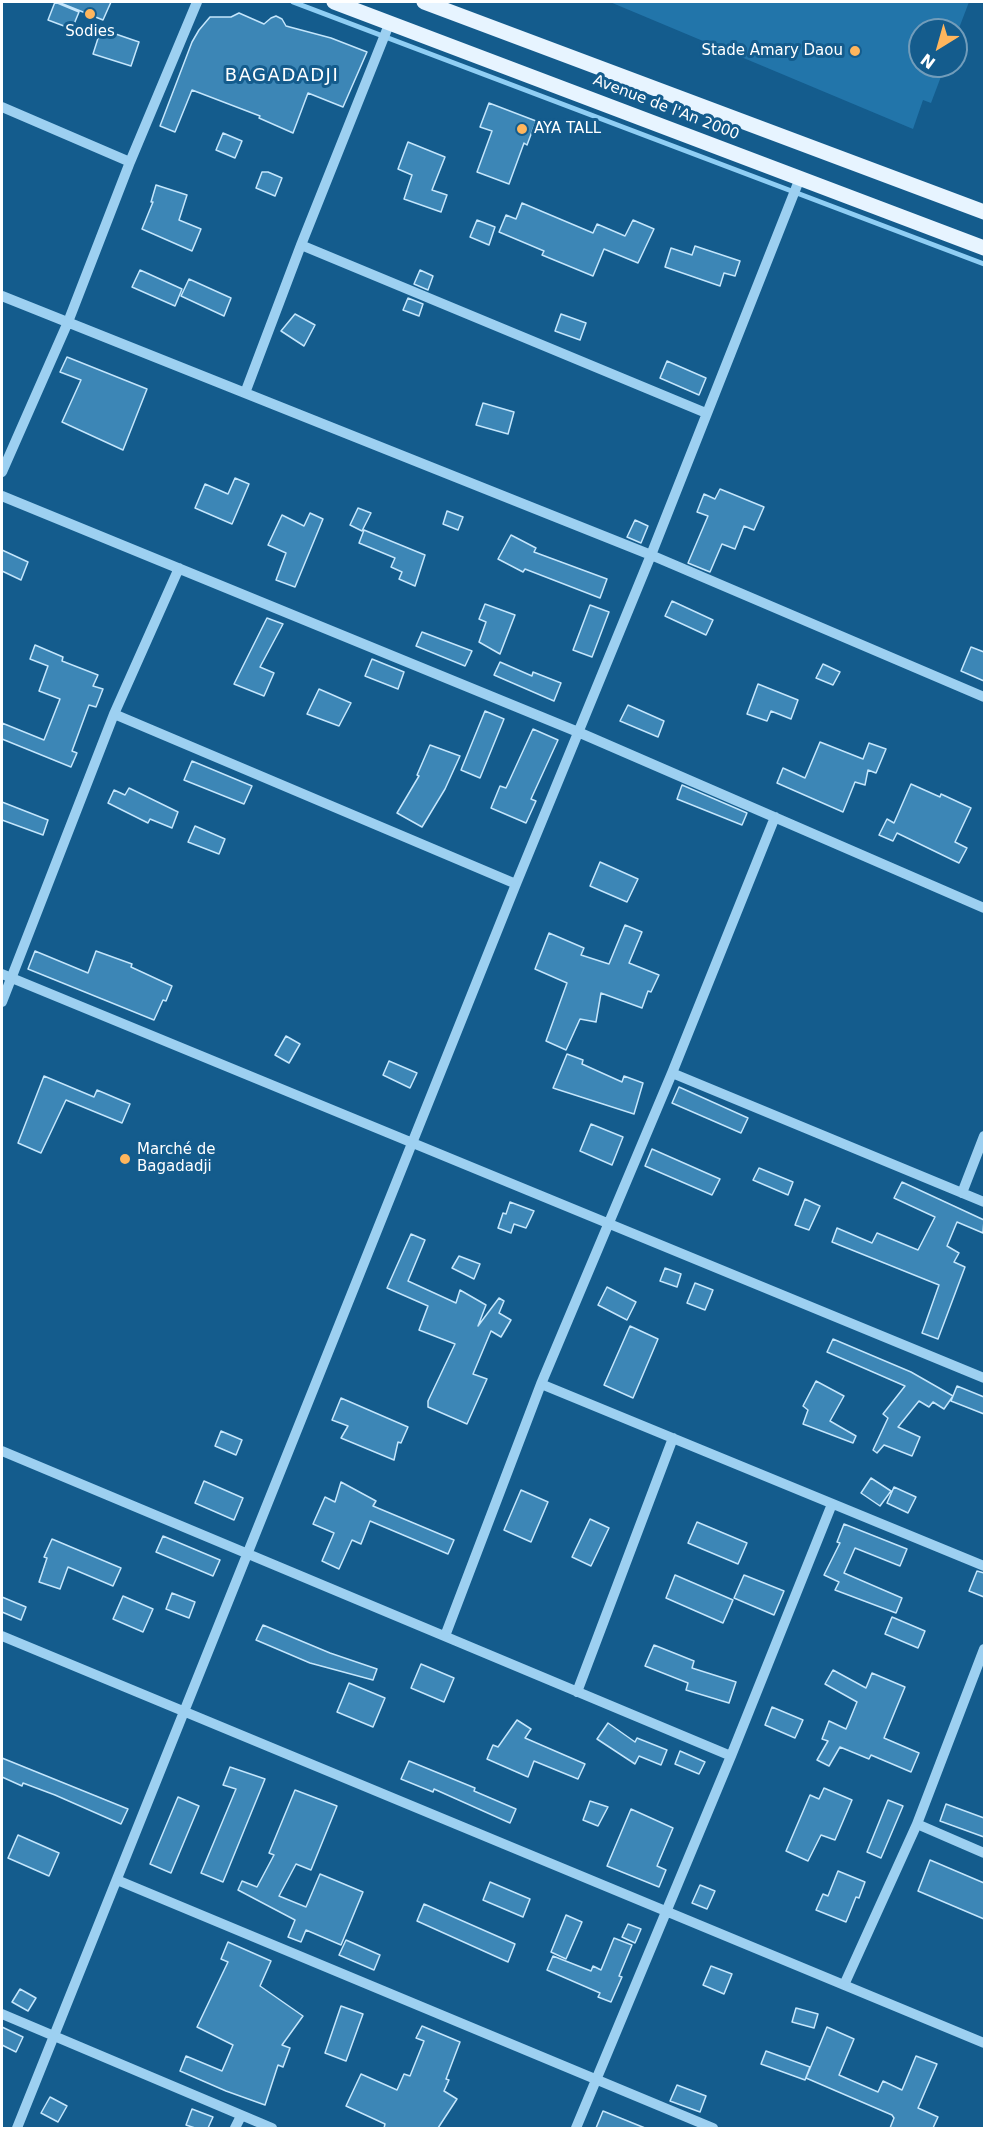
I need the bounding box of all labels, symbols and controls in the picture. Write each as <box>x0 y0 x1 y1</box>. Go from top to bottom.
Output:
marker: Sodies <box>83 7 97 21</box>
north arrow <box>908 18 968 78</box>
place label: Sodies <box>65 23 115 41</box>
place label: Stade Amary Daou <box>702 42 843 60</box>
marker: Stade Amary Daou <box>848 44 862 58</box>
text: N <box>917 50 939 73</box>
district label: BAGADADJI <box>225 65 339 87</box>
street label: Avenue de l'An 2000 <box>590 72 742 144</box>
place label: AYA TALL <box>534 120 601 138</box>
marker: AYA TALL <box>515 122 529 136</box>
place label: Marché de Bagadadji <box>137 1141 215 1176</box>
marker: Marché de Bagadadji <box>118 1152 132 1166</box>

